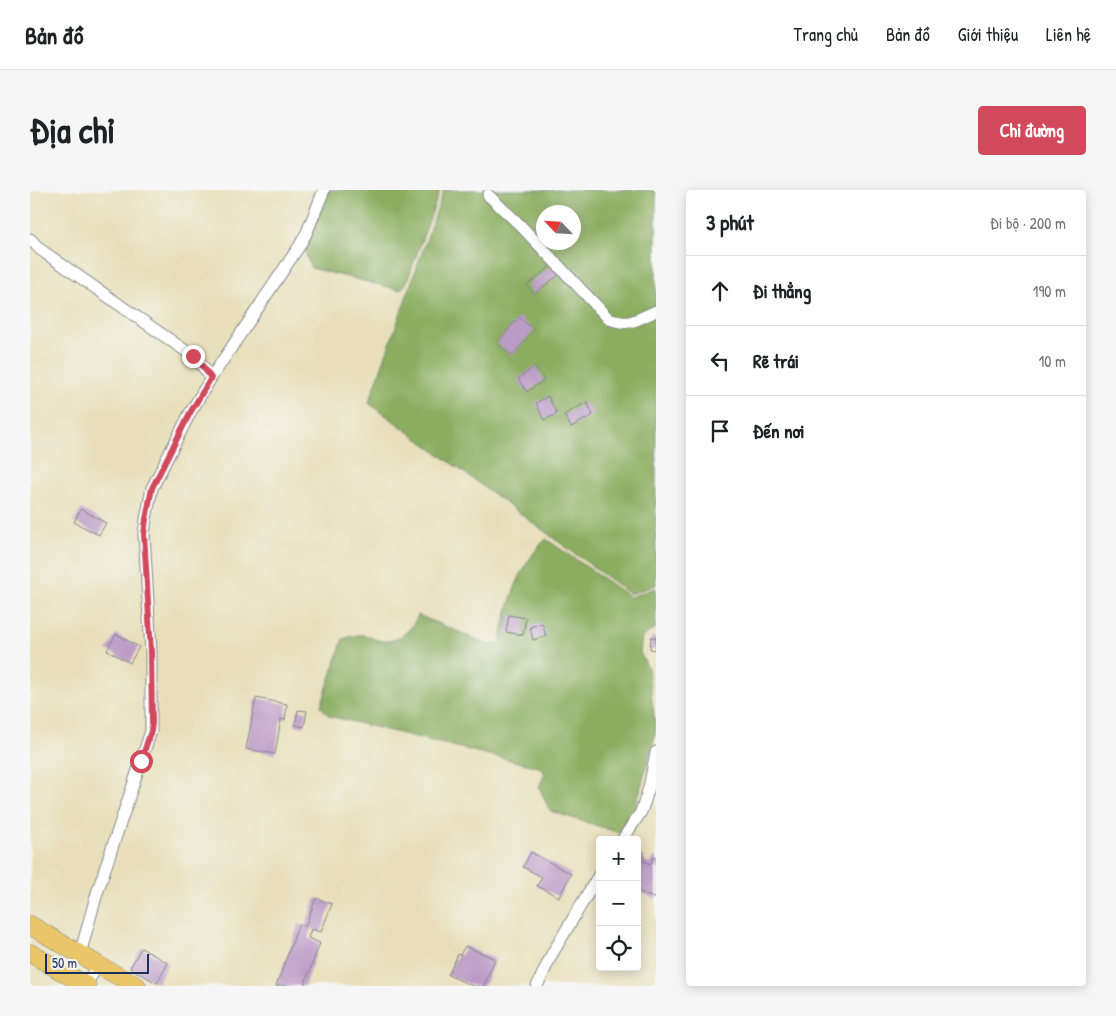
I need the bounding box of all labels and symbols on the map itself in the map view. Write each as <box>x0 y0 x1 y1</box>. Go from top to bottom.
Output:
north arrow <box>536 205 581 250</box>
route end <box>182 345 205 368</box>
route start <box>130 750 153 773</box>
scale bar <box>45 951 149 974</box>

